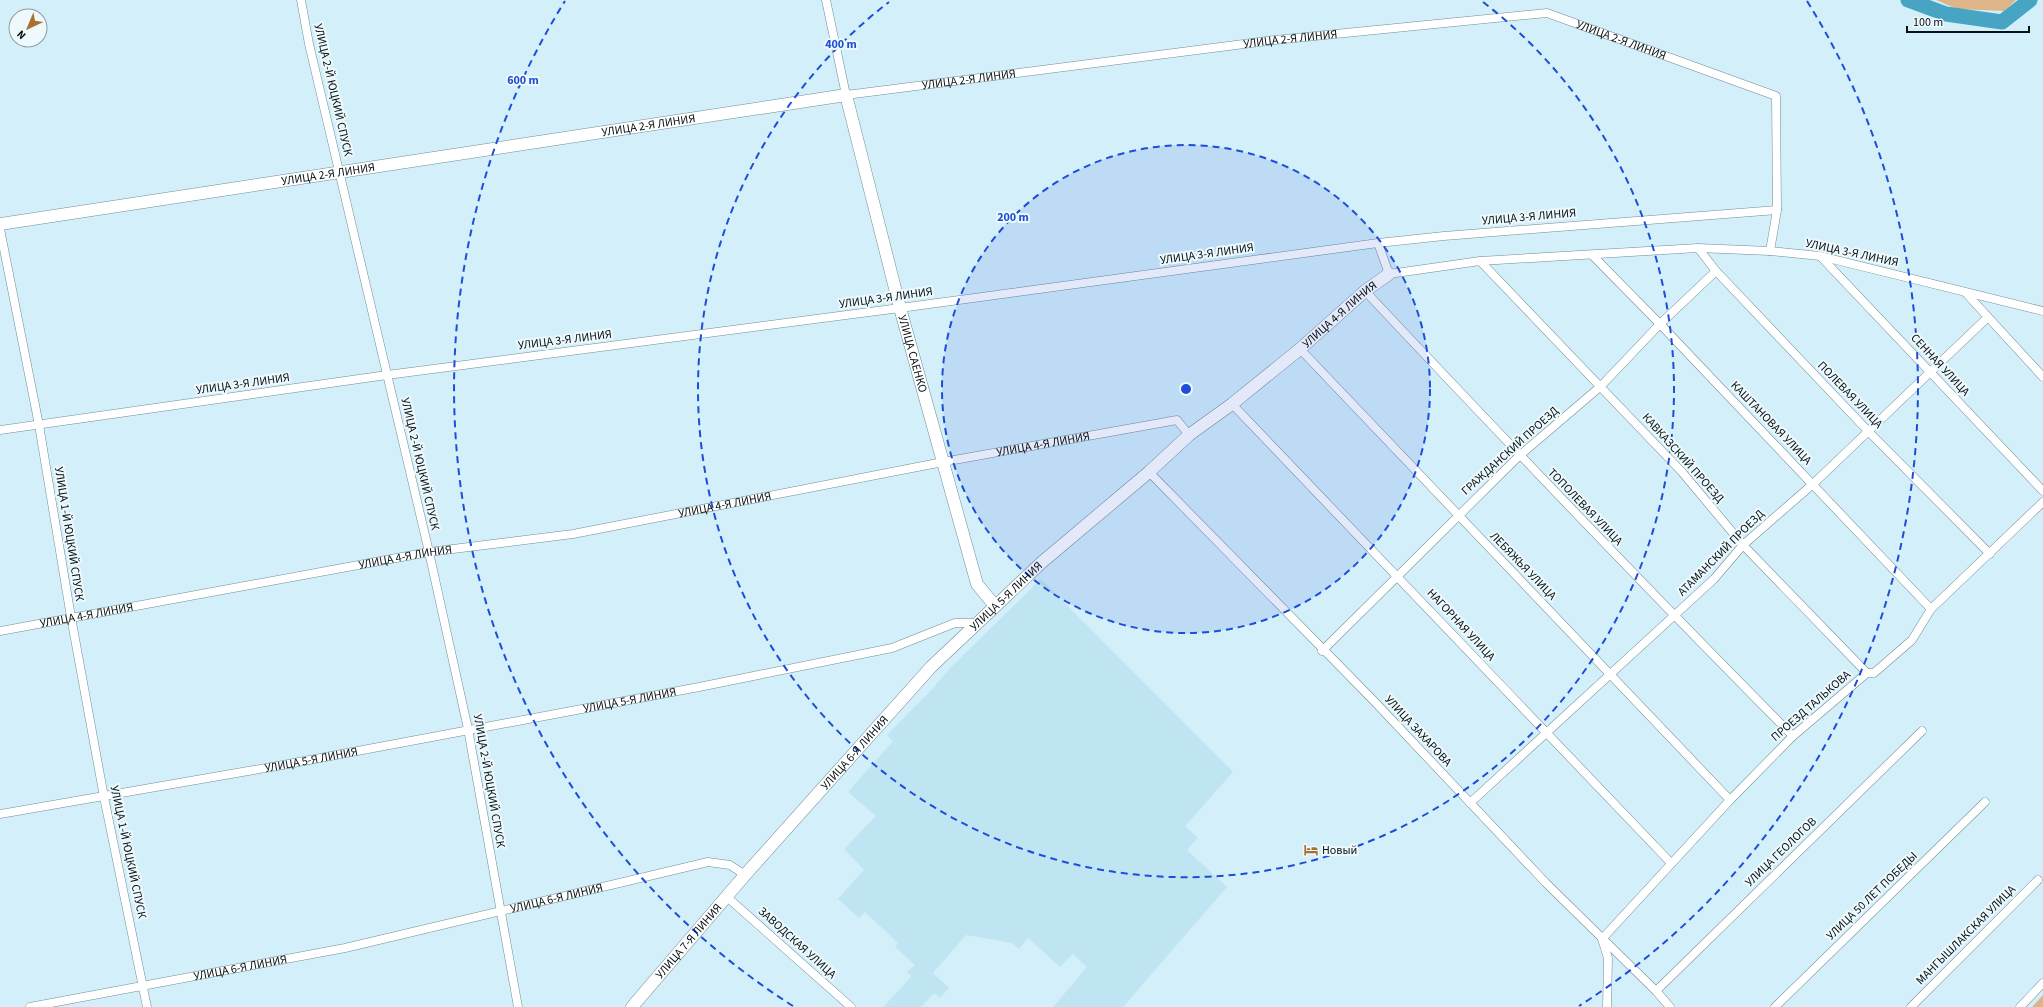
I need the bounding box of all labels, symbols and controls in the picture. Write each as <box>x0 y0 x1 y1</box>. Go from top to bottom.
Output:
north arrow <box>8 8 48 48</box>
scale bar <box>1907 8 2029 34</box>
text: 100 m <box>1913 14 1943 31</box>
street label: УЛИЦА 2-Я ЛИНИЯ <box>1574 16 1669 64</box>
street label: УЛИЦА 2-Й ЮЦКИЙ СПУСК <box>309 22 357 158</box>
street label: УЛИЦА 2-Я ЛИНИЯ <box>1242 25 1338 52</box>
text: N <box>14 27 29 43</box>
text: 400 m <box>825 36 857 53</box>
street label: УЛИЦА 2-Я ЛИНИЯ <box>921 65 1017 94</box>
text: 600 m <box>507 72 539 89</box>
street label: УЛИЦА 2-Я ЛИНИЯ <box>600 110 697 141</box>
street label: УЛИЦА 2-Я ЛИНИЯ <box>280 158 376 189</box>
street label: УЛИЦА 3-Я ЛИНИЯ <box>1481 204 1577 230</box>
text: 200 m <box>997 209 1029 226</box>
street label: УЛИЦА 3-Я ЛИНИЯ <box>1804 235 1900 271</box>
street label: УЛИЦА 3-Я ЛИНИЯ <box>1159 239 1255 269</box>
street label: УЛИЦА 4-Я ЛИНИЯ <box>1298 277 1380 352</box>
street label: УЛИЦА 3-Я ЛИНИЯ <box>838 283 934 313</box>
street label: УЛИЦА САЕНКО <box>894 313 932 395</box>
street label: УЛИЦА 3-Я ЛИНИЯ <box>517 326 613 354</box>
street label: СЕННАЯ УЛИЦА <box>1907 330 1974 400</box>
street label: ПОЛЕВАЯ УЛИЦА <box>1814 358 1887 433</box>
street label: УЛИЦА 3-Я ЛИНИЯ <box>195 369 291 399</box>
street label: КАШТАНОВАЯ УЛИЦА <box>1727 377 1816 469</box>
centre of rings <box>1179 382 1193 396</box>
street label: УЛИЦА 2-Й ЮЦКИЙ СПУСК <box>396 396 444 532</box>
street label: ГРАЖДАНСКИЙ ПРОЕЗД <box>1458 402 1563 499</box>
street label: КАВКАЗСКИЙ ПРОЕЗД <box>1638 409 1728 507</box>
street label: УЛИЦА 4-Я ЛИНИЯ <box>995 427 1091 461</box>
street label: ТОПОЛЕВАЯ УЛИЦА <box>1544 465 1627 550</box>
street label: УЛИЦА 1-Й ЮЦКИЙ СПУСК <box>50 466 88 602</box>
street label: УЛИЦА 4-Я ЛИНИЯ <box>677 487 773 522</box>
street label: АТАМАНСКИЙ ПРОЕЗД <box>1674 506 1768 600</box>
street label: ЛЕБЯЖЬЯ УЛИЦА <box>1486 528 1560 604</box>
street label: УЛИЦА 4-Я ЛИНИЯ <box>357 541 453 573</box>
street label: УЛИЦА 5-Я ЛИНИЯ <box>966 557 1046 635</box>
street label: НАГОРНАЯ УЛИЦА <box>1423 585 1499 665</box>
street label: УЛИЦА 4-Я ЛИНИЯ <box>39 598 135 632</box>
street label: ПРОЕЗД ТАЛЬКОВА <box>1767 666 1855 745</box>
street label: УЛИЦА 5-Я ЛИНИЯ <box>582 683 678 717</box>
street label: УЛИЦА ЗАХАРОВА <box>1381 692 1456 771</box>
street label: УЛИЦА 6-Я ЛИНИЯ <box>817 712 892 793</box>
street label: УЛИЦА 2-Й ЮЦКИЙ СПУСК <box>469 713 509 849</box>
street label: УЛИЦА 5-Я ЛИНИЯ <box>263 743 359 777</box>
street label: УЛИЦА 1-Й ЮЦКИЙ СПУСК <box>106 784 150 920</box>
street label: УЛИЦА ГЕОЛОГОВ <box>1741 813 1821 891</box>
hotel icon: Новый <box>1303 842 1319 858</box>
place label: Новый <box>1322 842 1357 859</box>
street label: УЛИЦА 50 ЛЕТ ПОБЕДЫ <box>1823 848 1921 944</box>
street label: УЛИЦА 6-Я ЛИНИЯ <box>509 879 605 917</box>
street label: МАНГЫШЛАКСКАЯ УЛИЦА <box>1912 881 2020 989</box>
street label: УЛИЦА 7-Я ЛИНИЯ <box>651 899 726 982</box>
street label: ЗАВОДСКАЯ УЛИЦА <box>754 903 840 983</box>
street label: УЛИЦА 6-Я ЛИНИЯ <box>192 951 288 985</box>

